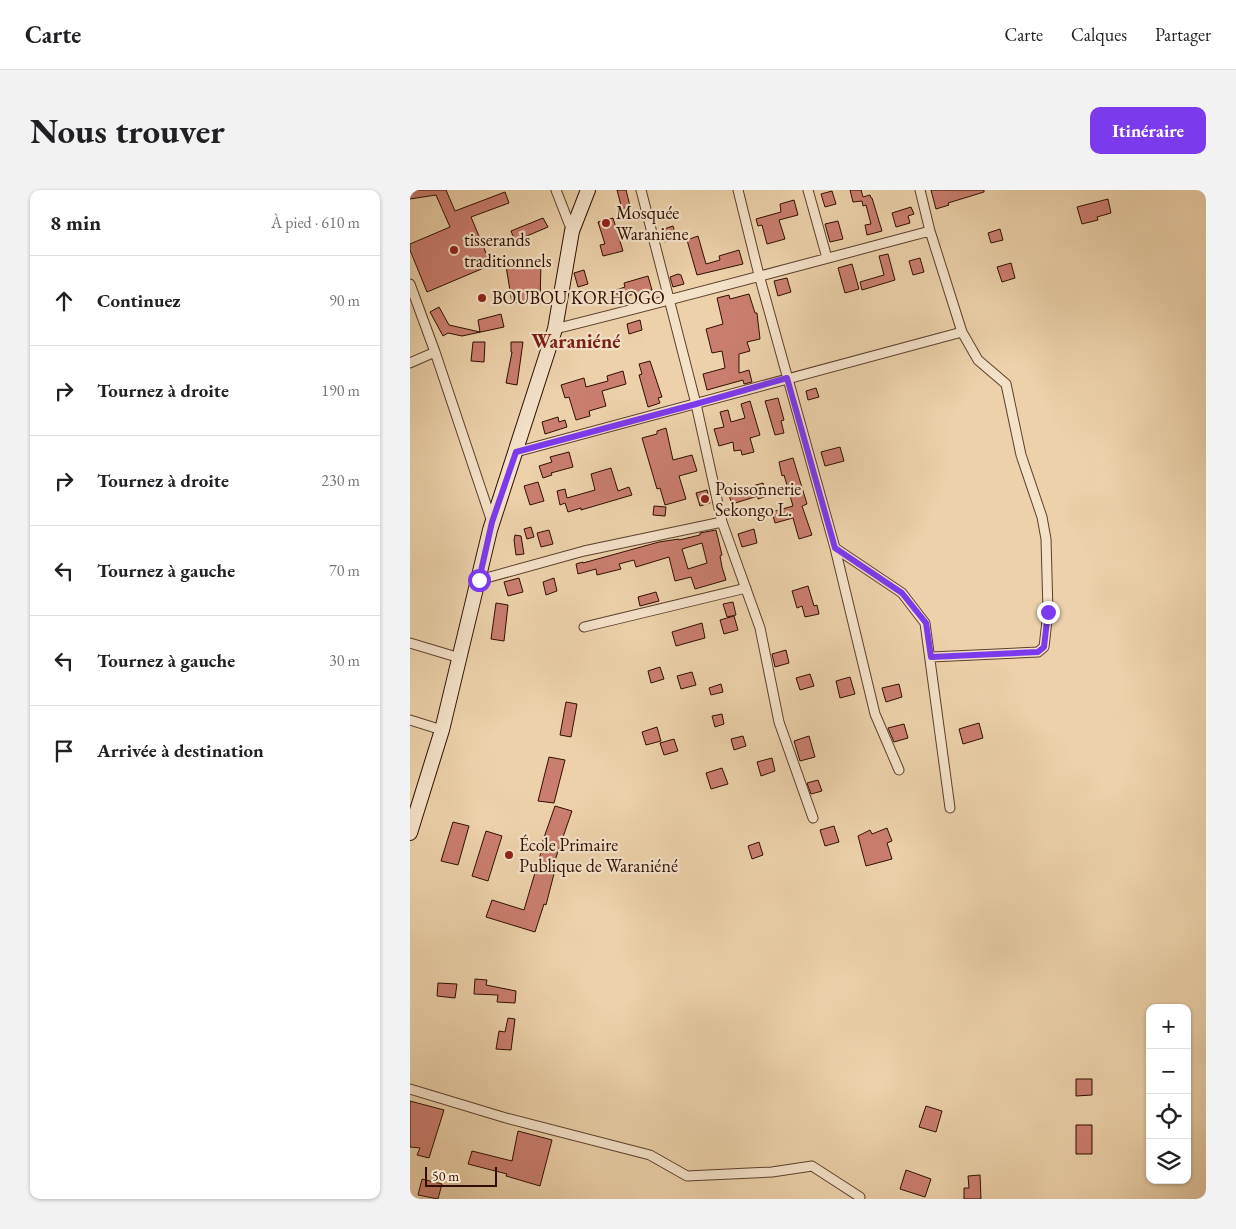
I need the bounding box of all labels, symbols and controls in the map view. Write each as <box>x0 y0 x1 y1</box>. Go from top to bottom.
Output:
text: Carte <box>25 19 81 50</box>
text: Carte <box>1004 23 1043 46</box>
text: Calques <box>1071 23 1127 46</box>
text: Partager <box>1155 23 1211 46</box>
button: Itinéraire <box>1090 107 1206 154</box>
text: Nous trouver <box>30 108 225 153</box>
place label: Mosquée Waraniene <box>616 201 689 245</box>
text: 8 min <box>50 209 101 236</box>
text: À pied · 610 m <box>271 212 360 233</box>
marker: Mosquée Waraniene <box>600 217 612 229</box>
place label: tisserands traditionnels <box>464 228 552 272</box>
marker: tisserands traditionnels <box>448 244 460 256</box>
place label: BOUBOU KORHOGO <box>492 286 665 309</box>
icon: ahead <box>50 287 78 315</box>
text: Continuez <box>97 288 181 313</box>
text: 90 m <box>329 290 360 311</box>
marker: BOUBOU KORHOGO <box>476 292 488 304</box>
district label: Waraniéné <box>531 328 621 354</box>
icon: right <box>50 377 78 405</box>
text: Tournez à droite <box>97 378 229 403</box>
text: 190 m <box>321 380 360 401</box>
icon: right <box>50 467 78 495</box>
text: Tournez à droite <box>97 468 229 493</box>
text: 230 m <box>321 470 360 491</box>
place label: Poissonnerie Sekongo L. <box>715 477 801 521</box>
marker: Poissonnerie Sekongo L. <box>699 493 711 505</box>
icon: left <box>50 557 78 585</box>
text: Tournez à gauche <box>97 558 235 583</box>
text: 70 m <box>329 560 360 581</box>
route start <box>468 569 491 592</box>
route end <box>1037 601 1060 624</box>
icon: left <box>50 647 78 675</box>
text: Tournez à gauche <box>97 648 235 673</box>
text: 30 m <box>329 650 360 671</box>
icon: arrive <box>50 737 78 765</box>
text: Arrivée à destination <box>97 738 264 763</box>
place label: École Primaire Publique de Waraniéné <box>519 833 678 877</box>
marker: École Primaire Publique de Waraniéné <box>503 849 515 861</box>
map controls <box>1146 1004 1191 1184</box>
button: + <box>1146 1004 1191 1049</box>
button: − <box>1146 1049 1191 1094</box>
button: locate <box>1146 1094 1191 1139</box>
button: layers <box>1146 1139 1191 1184</box>
scale bar <box>425 1164 498 1187</box>
text: 50 m <box>432 1167 459 1185</box>

